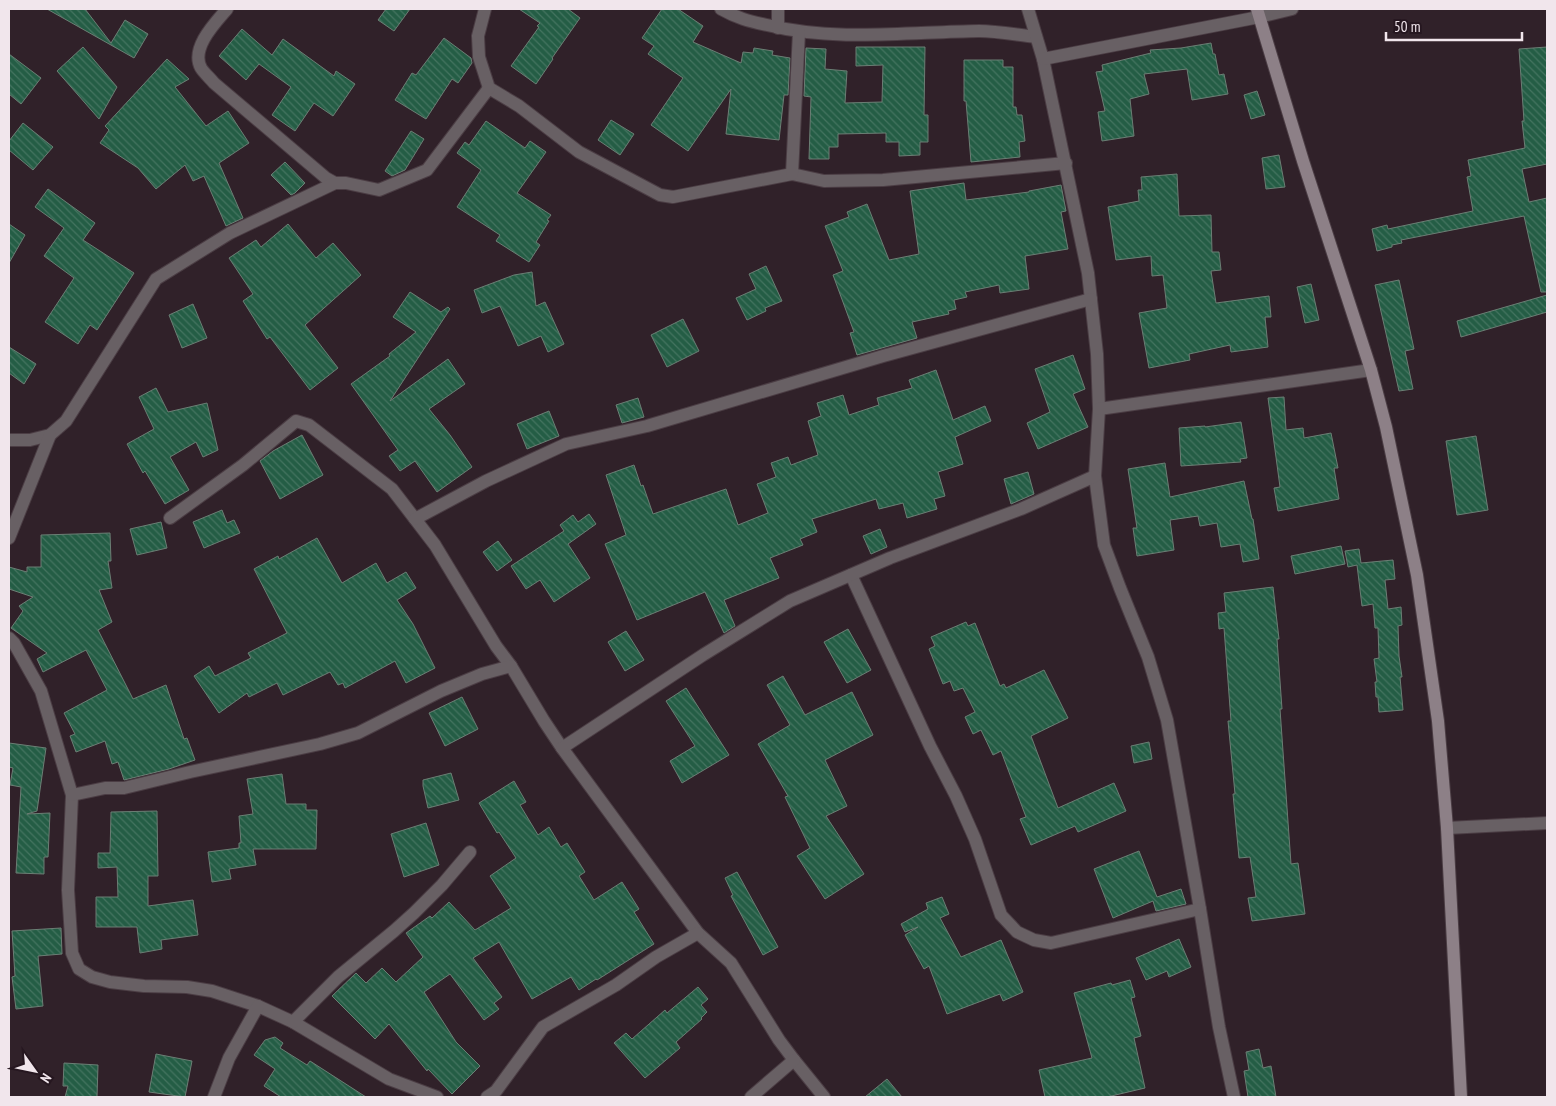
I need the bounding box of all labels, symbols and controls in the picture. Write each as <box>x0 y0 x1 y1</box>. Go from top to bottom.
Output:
scale bar <box>1386 10 1522 42</box>
text: 50 m <box>1394 17 1420 36</box>
north arrow <box>10 1046 60 1096</box>
text: N <box>36 1070 56 1086</box>

